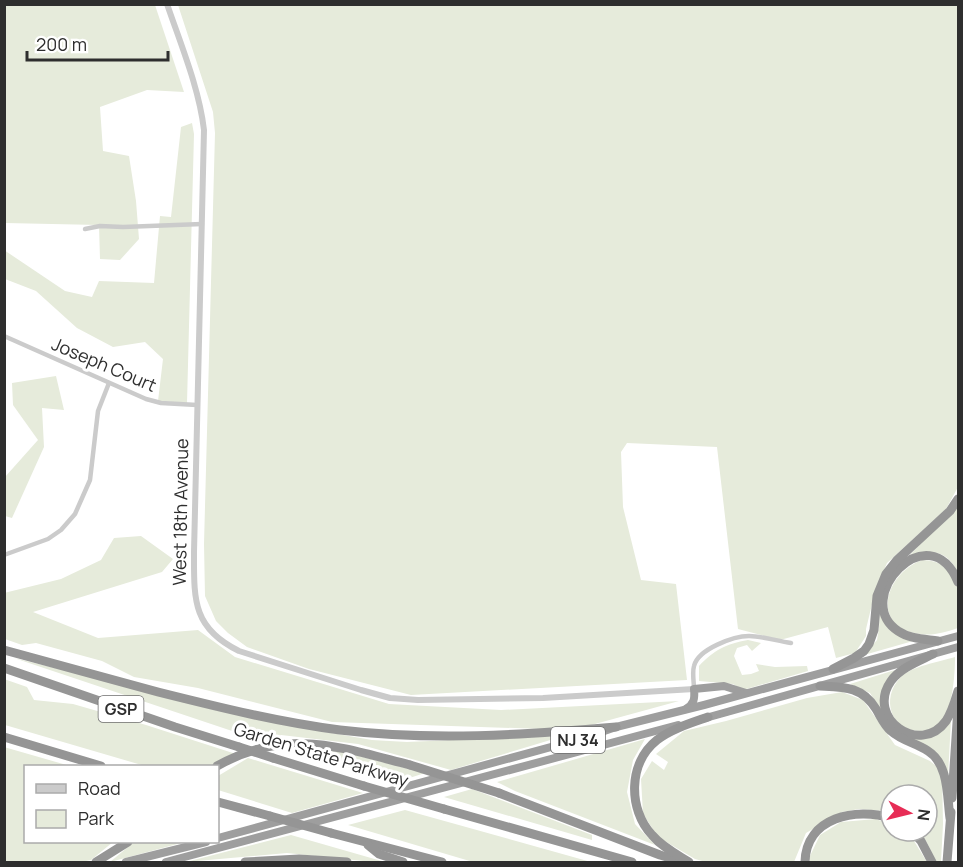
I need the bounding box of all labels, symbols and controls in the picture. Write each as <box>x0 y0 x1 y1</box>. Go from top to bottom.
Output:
scale bar <box>27 24 168 62</box>
text: 200 m <box>36 32 87 56</box>
street label: Joseph Court <box>48 331 160 397</box>
street label: West 18th Avenue <box>167 438 193 586</box>
road number: GSP <box>98 696 144 722</box>
street label: Garden State Parkway <box>231 716 412 792</box>
road number: NJ 34 <box>551 727 605 753</box>
legend <box>24 765 219 843</box>
text: Road <box>78 776 121 800</box>
north arrow <box>879 783 939 843</box>
text: Park <box>78 806 115 830</box>
text: N <box>912 808 936 822</box>

